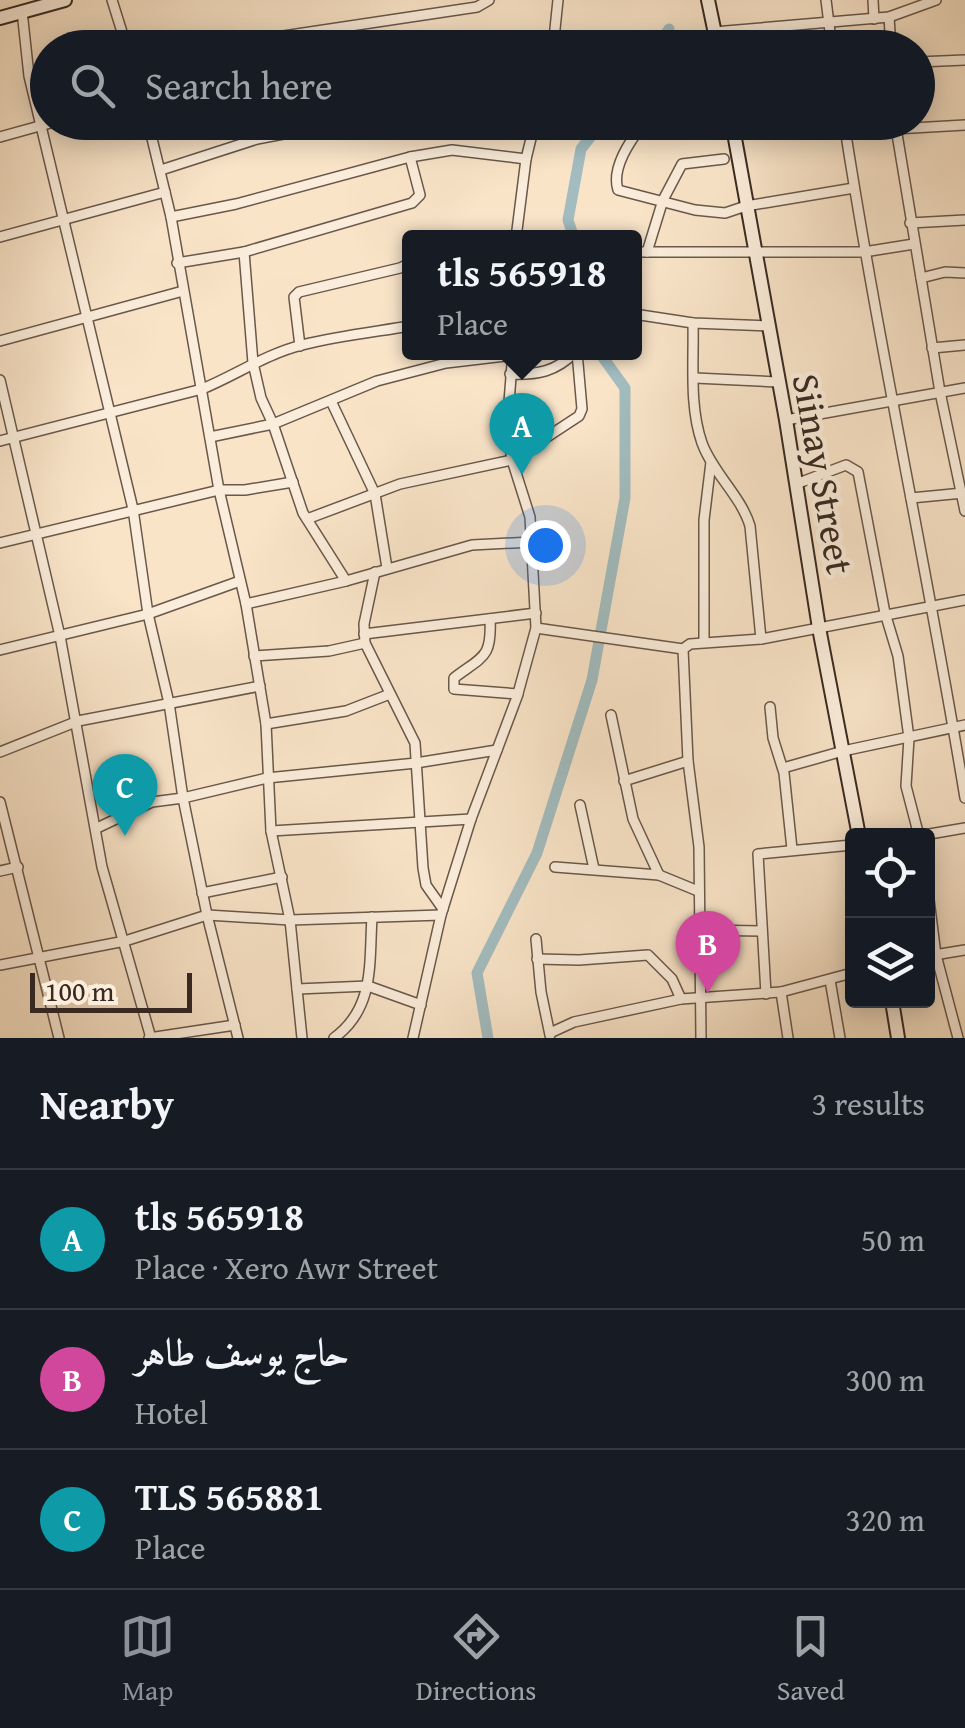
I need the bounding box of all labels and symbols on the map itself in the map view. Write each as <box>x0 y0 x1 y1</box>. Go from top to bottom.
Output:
street label: Siinay Street <box>779 369 869 578</box>
pin: A <box>490 392 554 475</box>
your location <box>520 520 571 571</box>
pin: C <box>92 754 158 836</box>
pin: B <box>676 910 740 993</box>
scale bar <box>30 968 192 1013</box>

